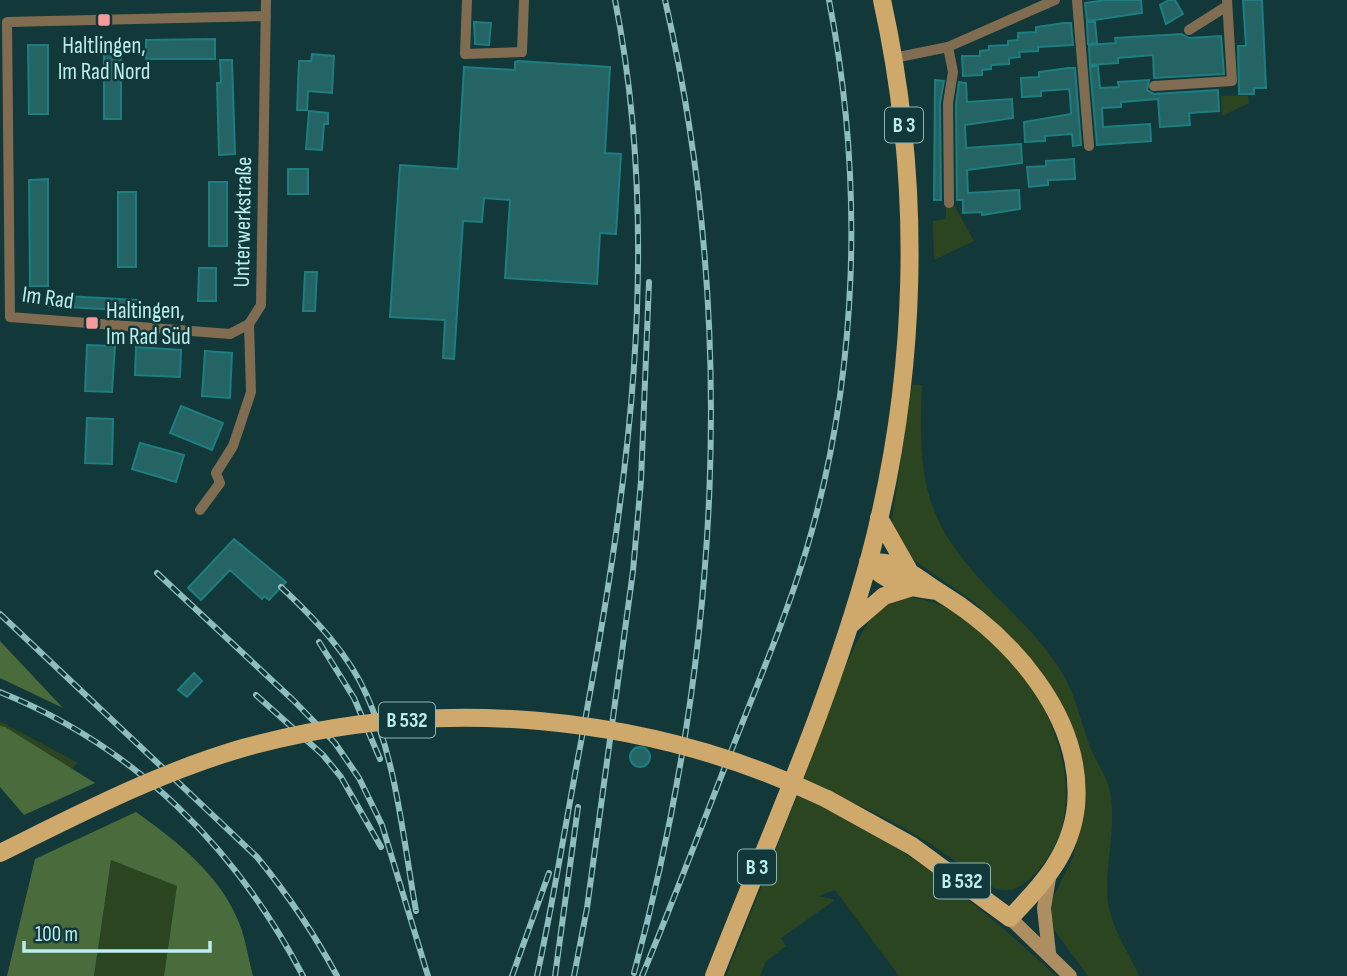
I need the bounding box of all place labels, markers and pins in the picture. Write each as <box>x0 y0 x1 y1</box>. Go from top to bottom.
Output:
marker: Haltlingen, Im Rad Nord <box>96 12 112 28</box>
place label: Haltlingen, Im Rad Nord <box>58 32 150 86</box>
place label: Haltingen, Im Rad Süd <box>106 297 191 351</box>
marker: Haltingen, Im Rad Süd <box>84 315 100 331</box>

